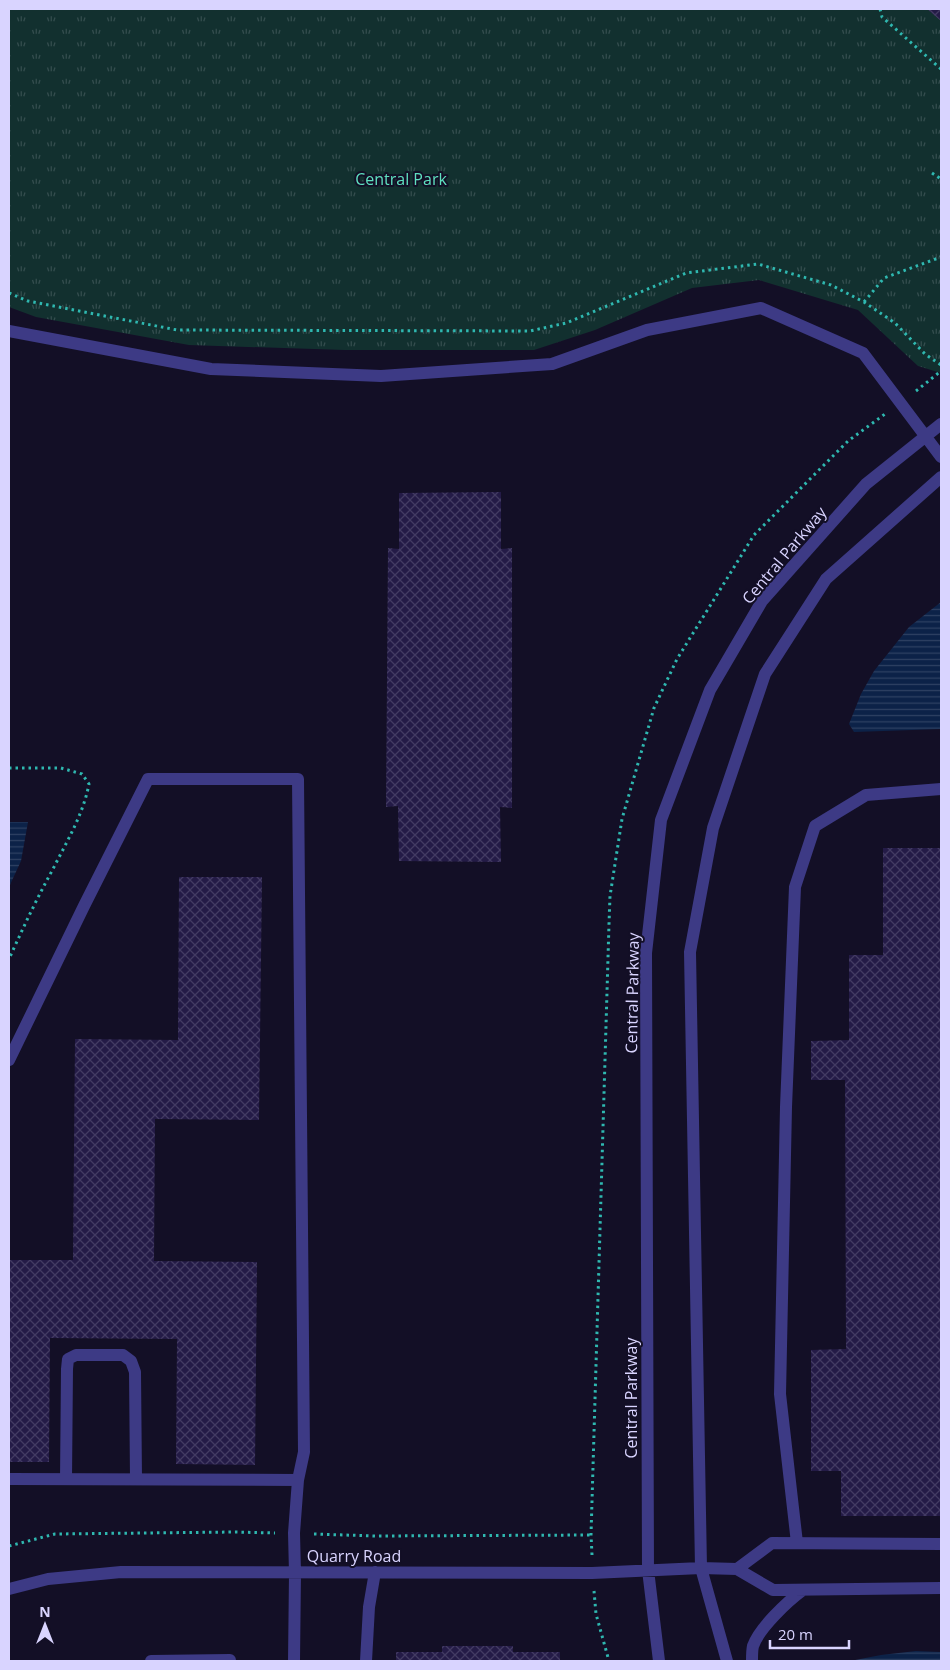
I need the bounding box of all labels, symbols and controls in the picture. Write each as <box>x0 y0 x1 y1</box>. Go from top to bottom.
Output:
park label: Central Park <box>355 168 447 190</box>
street label: Central Parkway <box>737 501 832 608</box>
street label: Central Parkway <box>620 931 644 1054</box>
street label: Central Parkway <box>620 1337 642 1458</box>
street label: Quarry Road <box>307 1545 401 1567</box>
north arrow <box>20 1600 70 1650</box>
text: N <box>39 1602 51 1621</box>
scale bar <box>770 1618 849 1650</box>
text: 20 m <box>778 1624 813 1644</box>

